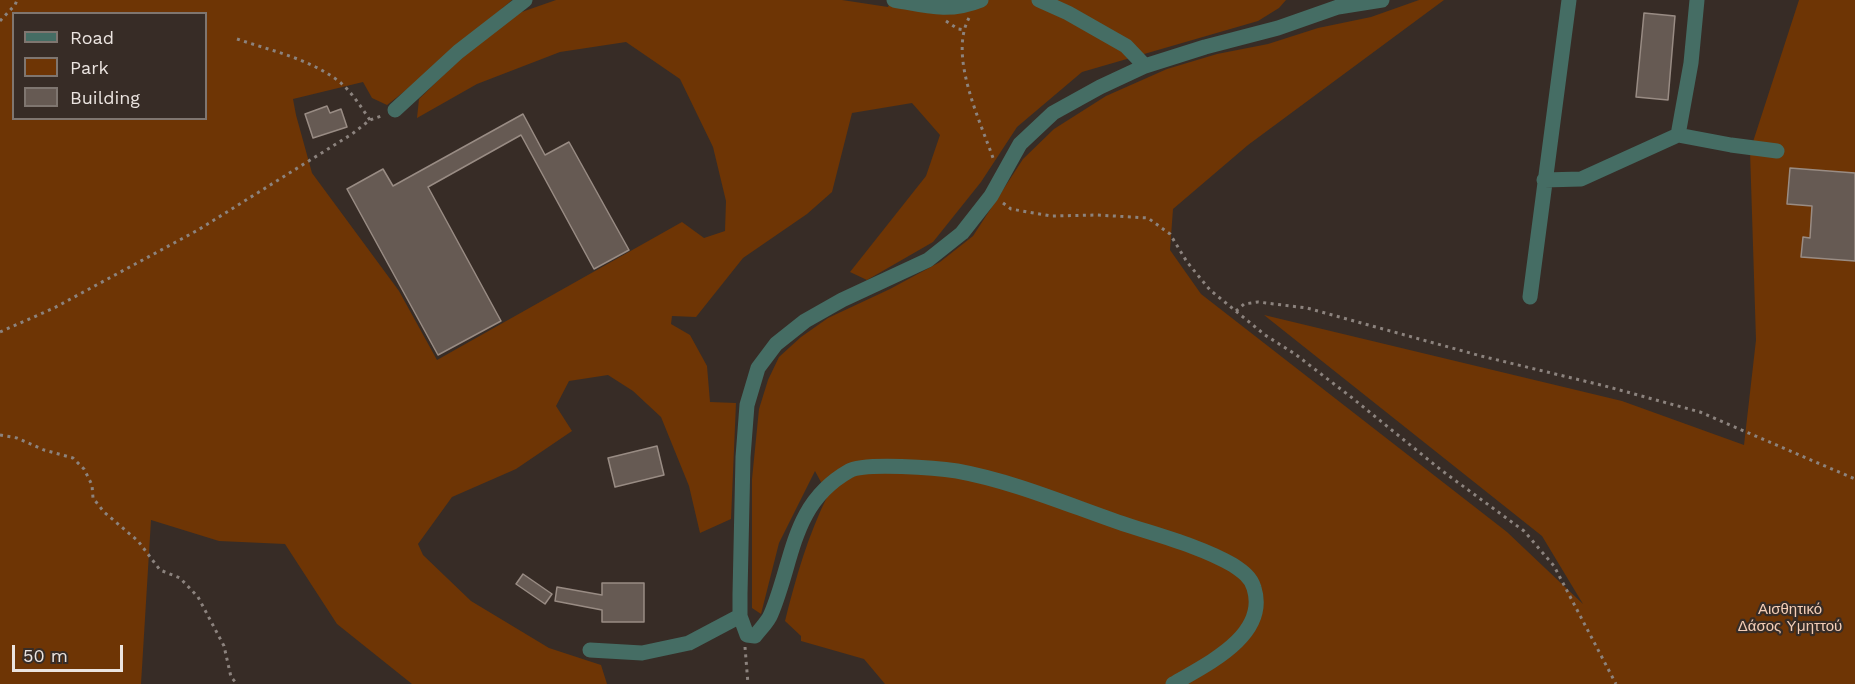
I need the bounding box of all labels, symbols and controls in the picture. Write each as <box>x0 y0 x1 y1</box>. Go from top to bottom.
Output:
legend <box>12 12 207 120</box>
text: Road <box>70 27 114 48</box>
text: Park <box>70 57 109 78</box>
text: Building <box>70 87 140 108</box>
park label: Αισθητικό Δάσος Υμηττού <box>1738 601 1842 636</box>
scale bar <box>15 633 126 671</box>
text: 50 m <box>23 645 68 666</box>

